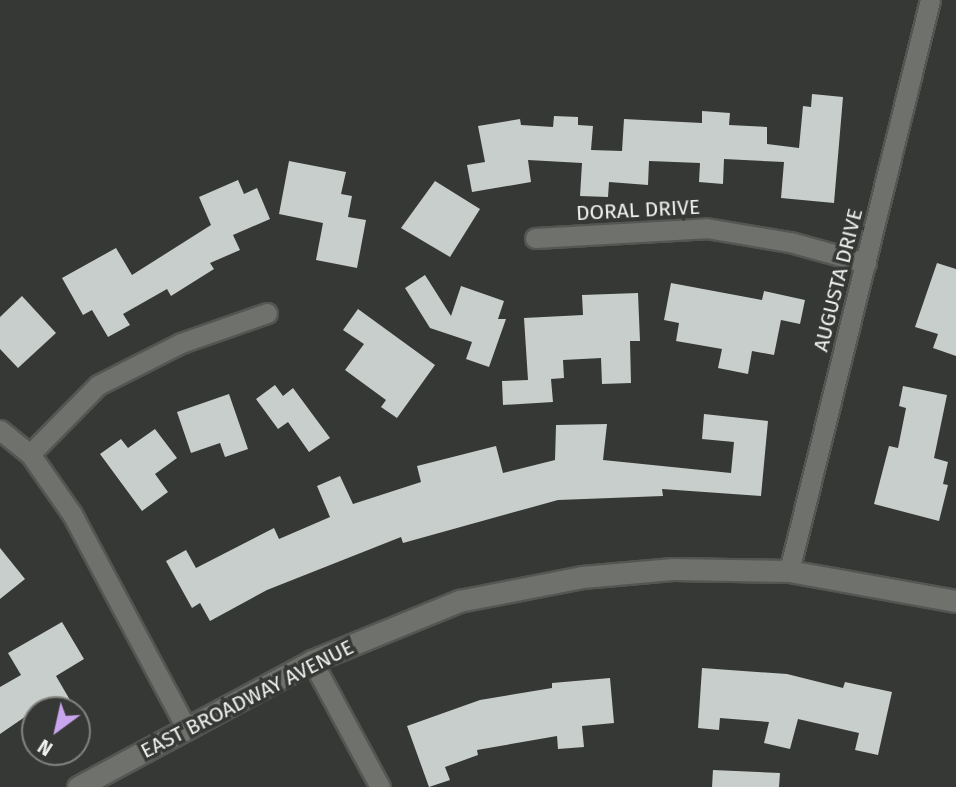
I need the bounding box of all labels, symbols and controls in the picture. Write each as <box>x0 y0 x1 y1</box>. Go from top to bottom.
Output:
street label: DORAL DRIVE <box>575 194 701 226</box>
street label: AUGUSTA DRIVE <box>808 206 868 354</box>
street label: EAST BROADWAY AVENUE <box>136 634 358 764</box>
north arrow <box>21 696 91 766</box>
text: N <box>34 734 57 760</box>

